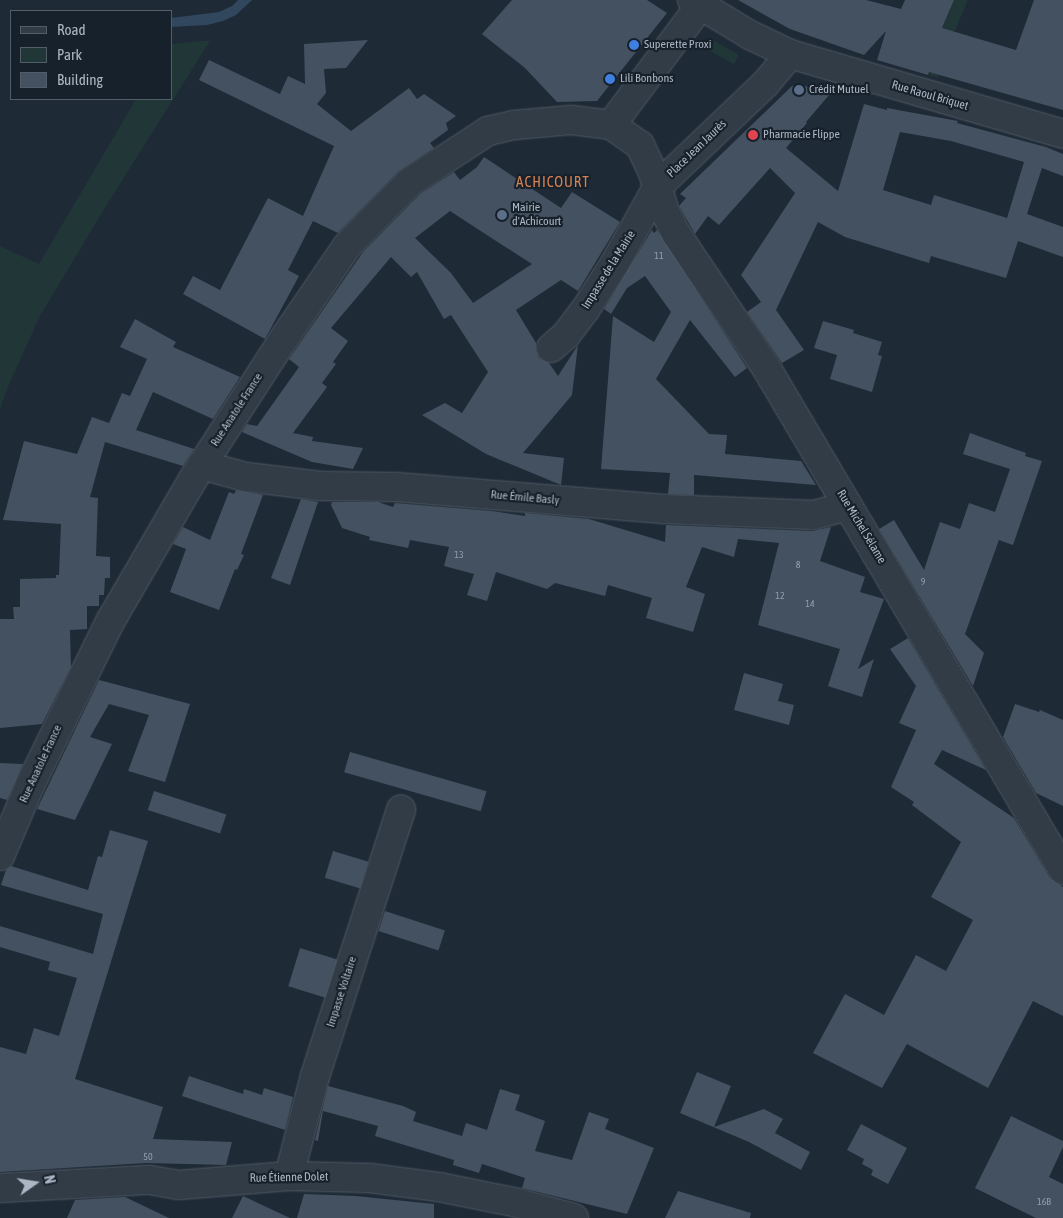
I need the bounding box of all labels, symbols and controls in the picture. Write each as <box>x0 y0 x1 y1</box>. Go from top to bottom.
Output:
legend <box>10 10 172 100</box>
text: Road <box>57 21 86 38</box>
place label: Superette Proxi <box>644 38 711 52</box>
marker: Superette Proxi <box>628 39 640 51</box>
text: Park <box>57 46 82 63</box>
text: Building <box>57 71 103 88</box>
place label: Lili Bonbons <box>620 72 674 86</box>
marker: Lili Bonbons <box>604 73 616 85</box>
street label: Rue Raoul Briquet <box>890 78 970 114</box>
place label: Crédit Mutuel <box>809 83 869 97</box>
marker: Crédit Mutuel <box>793 84 805 96</box>
street label: Place Jean Jaurès <box>664 117 730 181</box>
place label: Pharmacie Flippe <box>763 128 840 142</box>
marker: Pharmacie Flippe <box>747 129 759 141</box>
district label: ACHICOURT <box>515 173 591 191</box>
place label: Mairie d'Achicourt <box>512 201 561 229</box>
marker: Mairie d'Achicourt <box>496 209 508 221</box>
street label: Impasse de la Mairie <box>579 228 639 312</box>
house number: 11 <box>654 250 664 262</box>
street label: Rue Anatole France <box>208 371 266 449</box>
street label: Rue Michel Sélame <box>833 487 889 567</box>
street label: Rue Émile Basly <box>490 488 560 508</box>
house number: 13 <box>454 549 464 561</box>
house number: 8 <box>796 559 800 571</box>
house number: 9 <box>921 576 925 588</box>
house number: 12 <box>775 590 785 602</box>
house number: 14 <box>805 598 815 610</box>
street label: Rue Anatole France <box>17 723 65 805</box>
street label: Impasse Voltaire <box>324 955 360 1029</box>
house number: 50 <box>143 1151 153 1163</box>
north arrow <box>10 1158 60 1208</box>
street label: Rue Étienne Dolet <box>250 1170 328 1186</box>
text: N <box>41 1174 58 1185</box>
house number: 16B <box>1037 1196 1051 1208</box>

